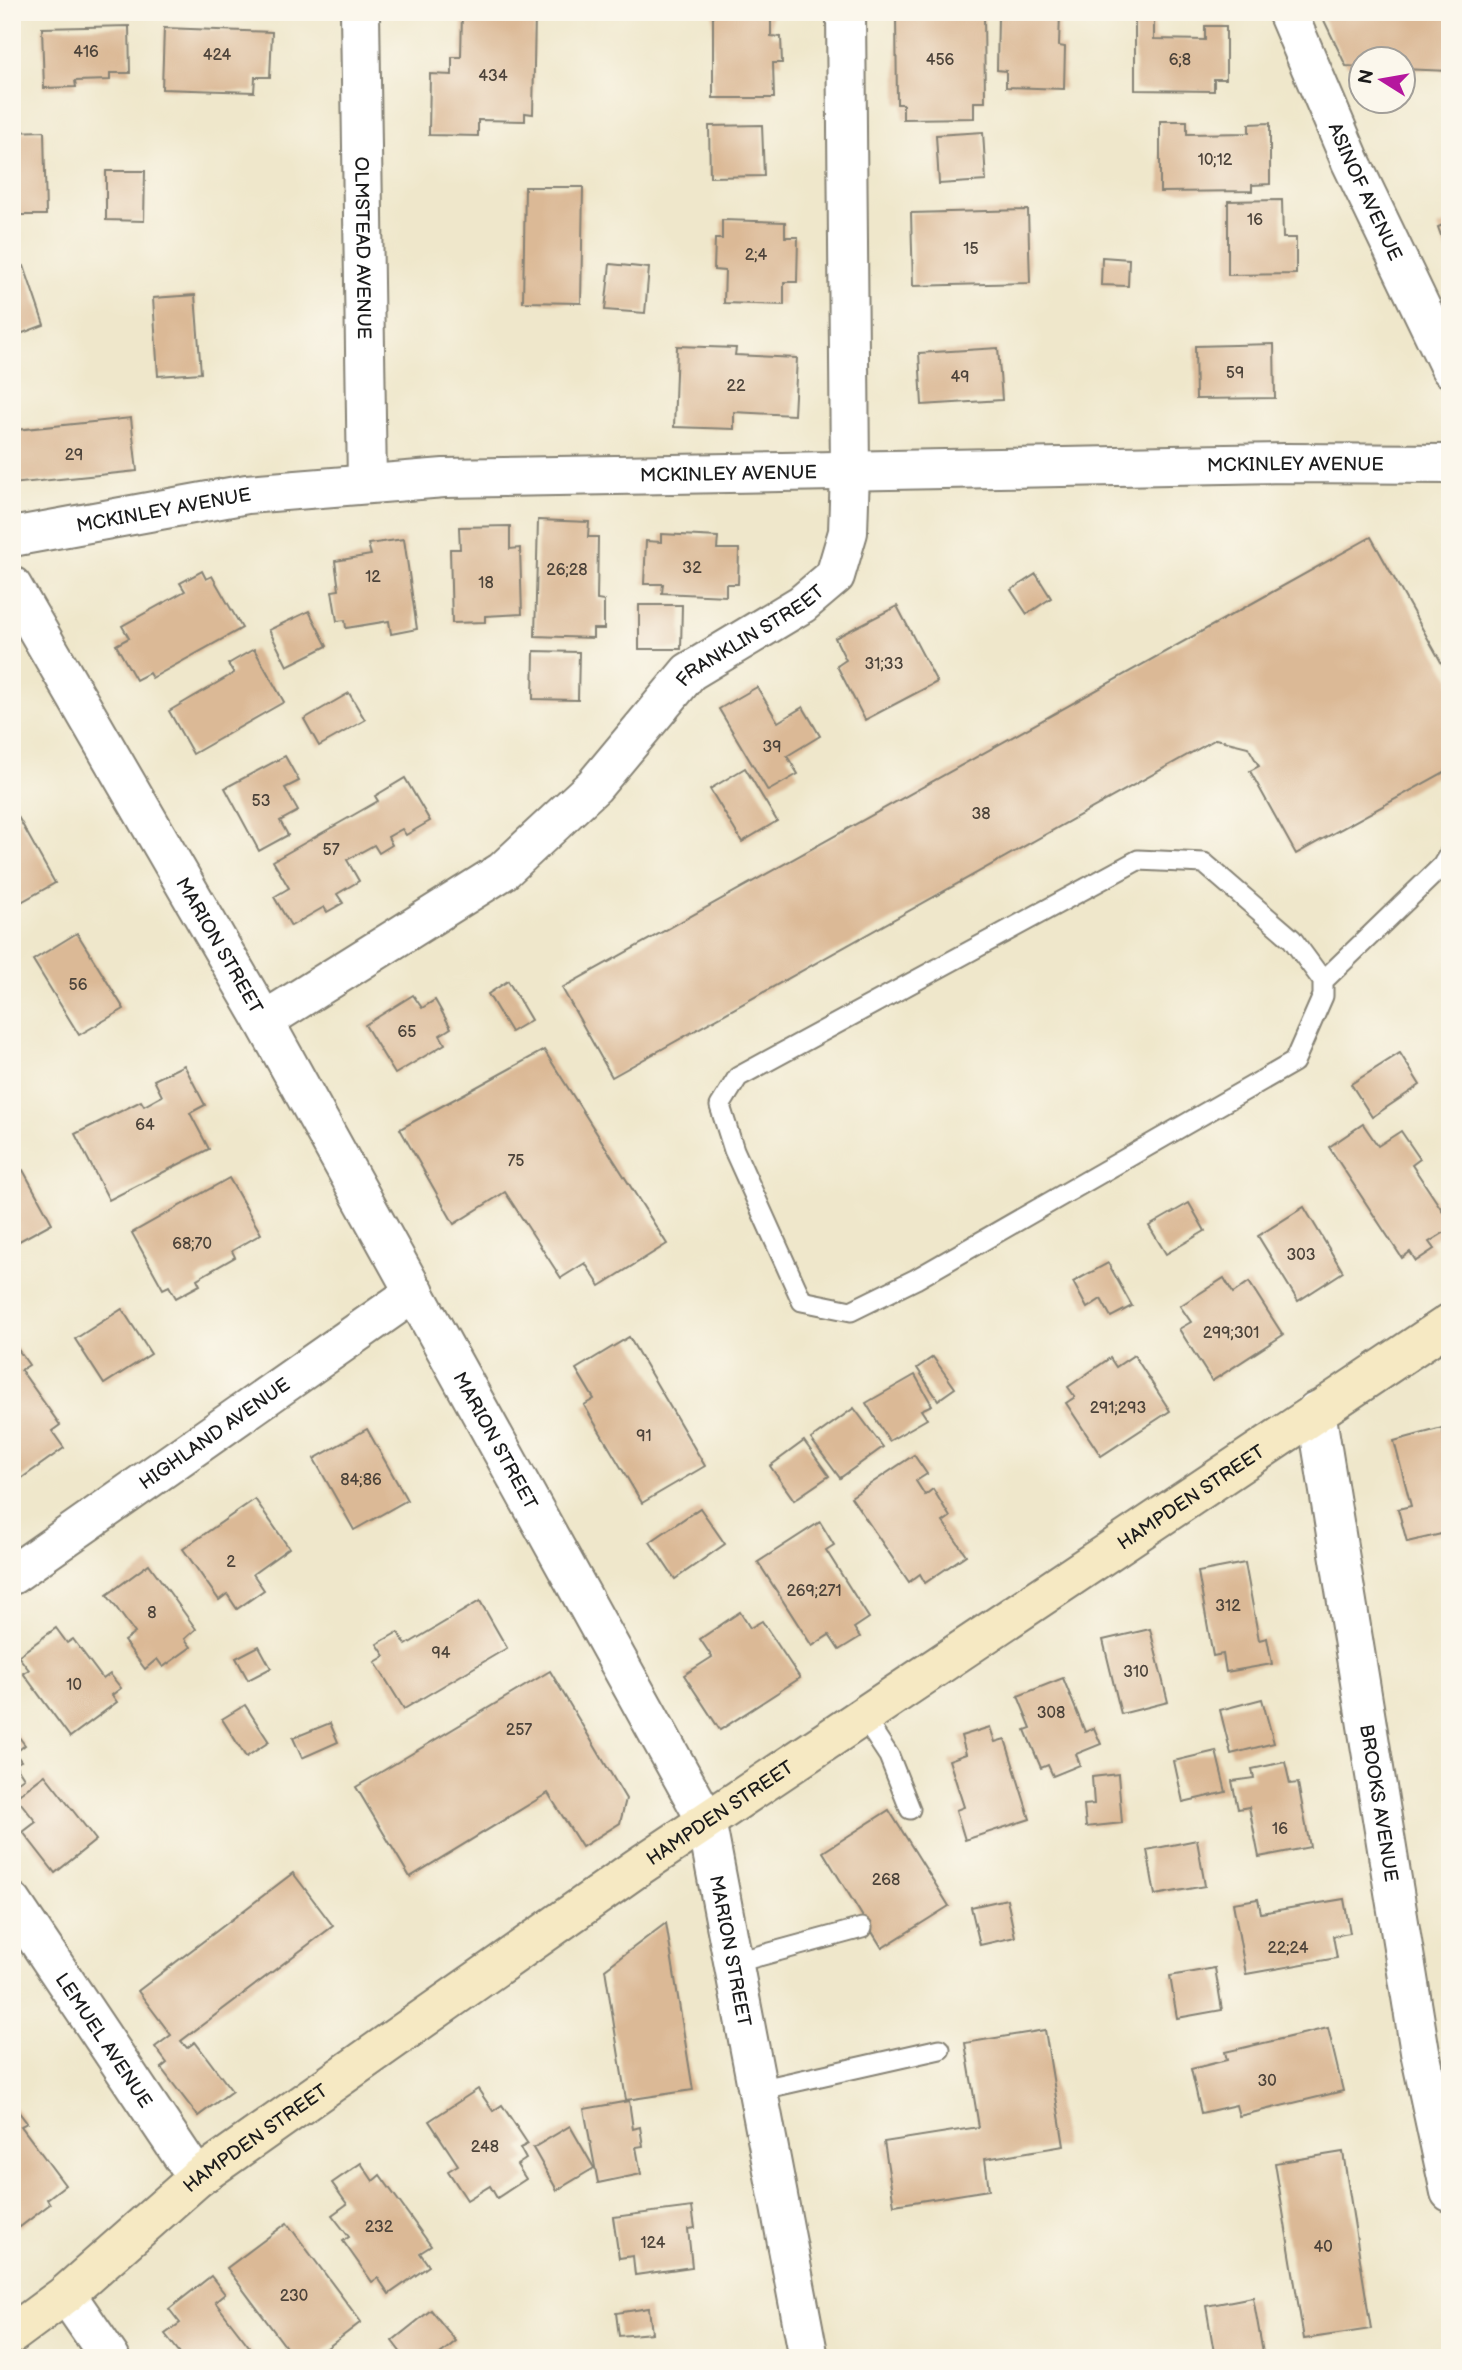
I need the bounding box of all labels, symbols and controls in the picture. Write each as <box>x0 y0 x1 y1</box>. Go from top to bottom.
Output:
house number: 416 <box>73 43 99 62</box>
house number: 424 <box>203 46 232 65</box>
north arrow <box>1346 46 1416 116</box>
house number: 456 <box>926 51 955 70</box>
house number: 6;8 <box>1169 51 1191 70</box>
house number: 434 <box>478 67 508 86</box>
text: N <box>1354 68 1379 86</box>
street label: ASINOF AVENUE <box>1323 120 1407 265</box>
house number: 10;12 <box>1198 151 1233 170</box>
street label: OLMSTEAD AVENUE <box>349 157 375 339</box>
house number: 16 <box>1247 211 1263 230</box>
house number: 15 <box>963 240 979 259</box>
house number: 2;4 <box>745 246 767 265</box>
house number: 59 <box>1226 364 1244 383</box>
house number: 49 <box>950 368 970 387</box>
house number: 22 <box>727 377 746 396</box>
house number: 29 <box>65 446 83 465</box>
street label: MCKINLEY AVENUE <box>1207 453 1384 477</box>
street label: MCKINLEY AVENUE <box>640 461 817 488</box>
street label: MCKINLEY AVENUE <box>75 484 253 538</box>
house number: 32 <box>682 559 702 578</box>
house number: 26;28 <box>546 561 588 580</box>
house number: 12 <box>365 568 381 587</box>
house number: 18 <box>478 574 494 593</box>
street label: FRANKLIN STREET <box>672 580 830 692</box>
house number: 31;33 <box>864 655 904 674</box>
house number: 39 <box>762 738 782 757</box>
house number: 53 <box>251 792 271 811</box>
house number: 38 <box>971 805 991 824</box>
house number: 57 <box>322 841 340 860</box>
street label: MARION STREET <box>170 874 267 1019</box>
house number: 56 <box>69 976 88 995</box>
house number: 65 <box>398 1023 416 1042</box>
house number: 64 <box>135 1116 155 1135</box>
house number: 75 <box>507 1152 525 1171</box>
house number: 68;70 <box>172 1235 212 1254</box>
house number: 303 <box>1286 1246 1316 1265</box>
house number: 299;301 <box>1203 1324 1259 1343</box>
street label: MARION STREET <box>447 1368 542 1514</box>
street label: HIGHLAND AVENUE <box>135 1373 295 1495</box>
house number: 291;293 <box>1090 1399 1147 1418</box>
house number: 91 <box>636 1427 652 1446</box>
street label: HAMPDEN STREET <box>1114 1440 1270 1555</box>
house number: 84;86 <box>340 1471 382 1490</box>
house number: 2 <box>226 1553 236 1572</box>
house number: 269;271 <box>786 1582 842 1601</box>
house number: 312 <box>1215 1597 1241 1616</box>
house number: 8 <box>147 1604 157 1623</box>
house number: 94 <box>431 1644 451 1663</box>
house number: 310 <box>1123 1663 1149 1682</box>
house number: 10 <box>66 1676 82 1695</box>
house number: 308 <box>1037 1704 1065 1723</box>
house number: 257 <box>506 1721 532 1740</box>
street label: BROOKS AVENUE <box>1354 1723 1402 1884</box>
street label: HAMPDEN STREET <box>643 1756 799 1871</box>
house number: 16 <box>1272 1820 1288 1839</box>
house number: 268 <box>872 1871 900 1890</box>
street label: MARION STREET <box>704 1874 755 2029</box>
house number: 22;24 <box>1267 1939 1309 1958</box>
street label: LEMUEL AVENUE <box>50 1969 157 2113</box>
house number: 30 <box>1257 2072 1277 2091</box>
street label: HAMPDEN STREET <box>179 2079 333 2198</box>
house number: 248 <box>471 2138 499 2157</box>
house number: 232 <box>365 2218 394 2237</box>
house number: 124 <box>640 2234 666 2253</box>
house number: 40 <box>1313 2238 1333 2257</box>
house number: 230 <box>280 2287 308 2306</box>

